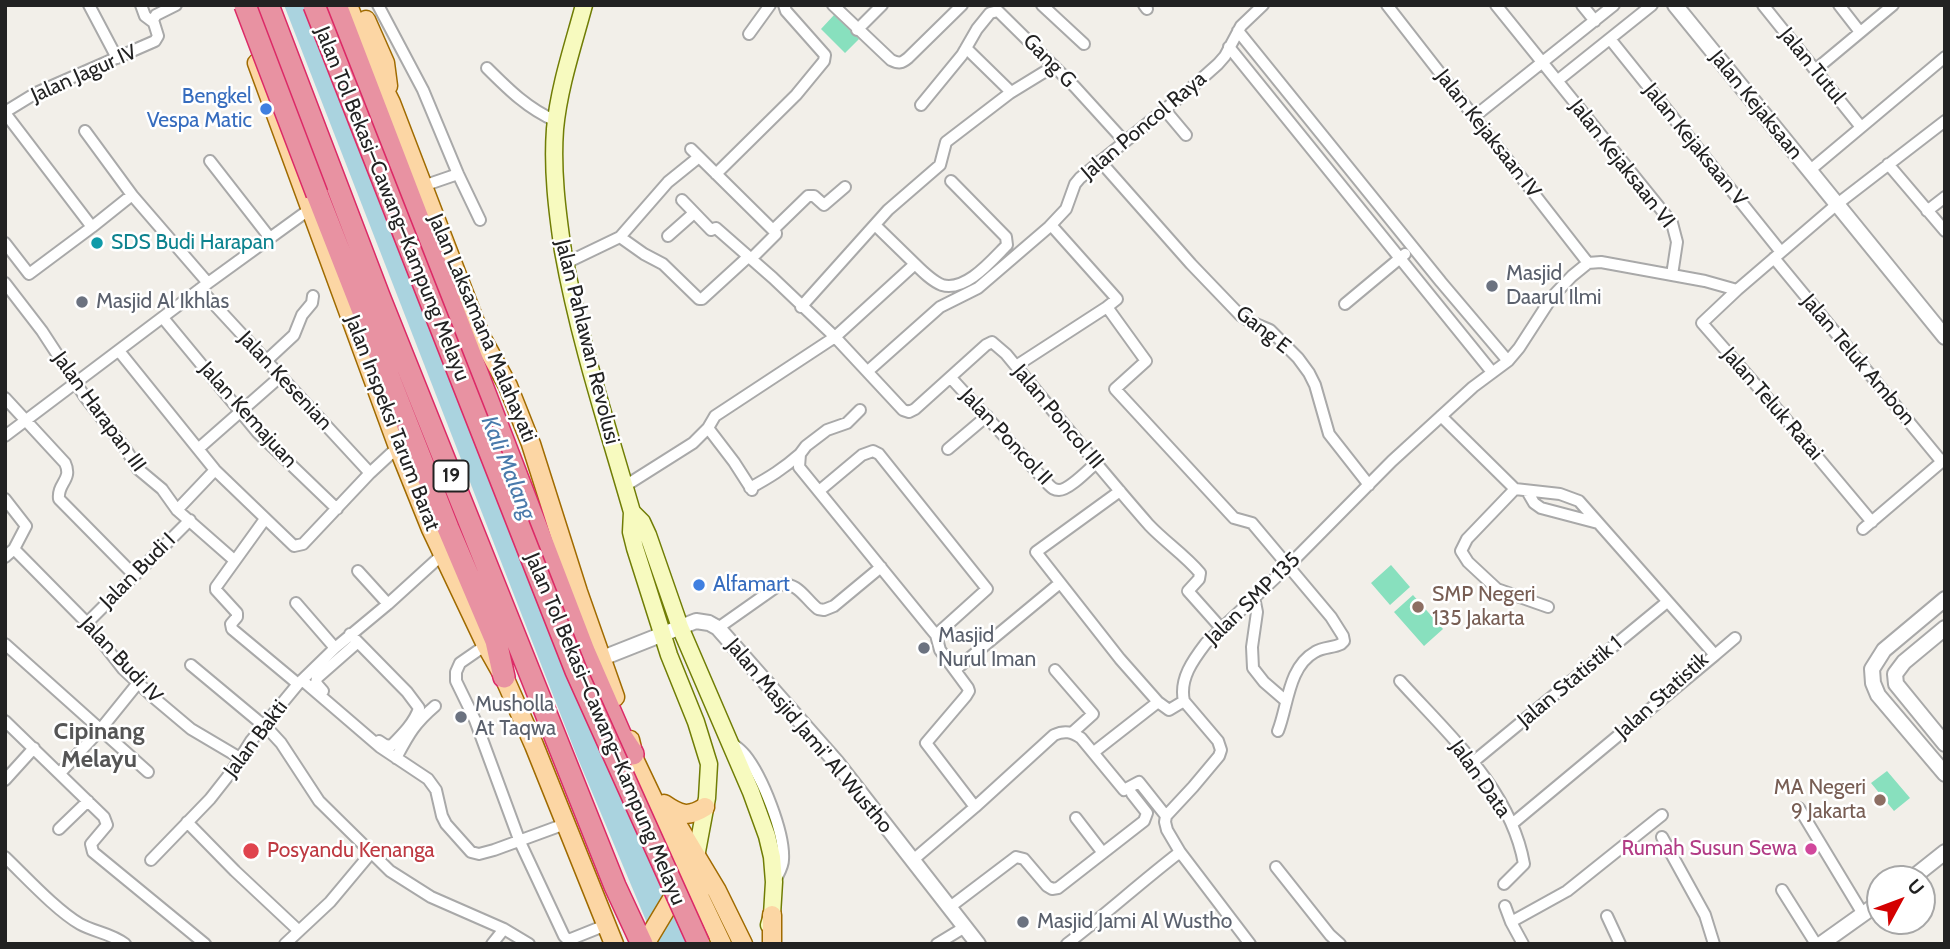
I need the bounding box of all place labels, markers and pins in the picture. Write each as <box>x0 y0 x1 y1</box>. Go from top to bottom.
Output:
place label: Bengkel Vespa Matic <box>147 84 252 134</box>
marker: Bengkel Vespa Matic <box>258 101 274 117</box>
place label: SDS Budi Harapan <box>111 230 275 256</box>
marker: SDS Budi Harapan <box>89 235 105 251</box>
place label: Masjid Daarul Ilmi <box>1506 261 1602 311</box>
marker: Masjid Daarul Ilmi <box>1484 278 1500 294</box>
place label: Masjid Al Ikhlas <box>96 289 229 315</box>
marker: Masjid Al Ikhlas <box>74 294 90 310</box>
place label: Alfamart <box>713 572 790 598</box>
marker: Alfamart <box>691 577 707 593</box>
place label: SMP Negeri 135 Jakarta <box>1432 582 1535 632</box>
marker: SMP Negeri 135 Jakarta <box>1410 599 1426 615</box>
place label: Masjid Nurul Iman <box>938 623 1036 673</box>
marker: Masjid Nurul Iman <box>916 640 932 656</box>
place label: Musholla At Taqwa <box>475 692 556 742</box>
marker: Musholla At Taqwa <box>453 709 469 725</box>
place label: MA Negeri 9 Jakarta <box>1774 775 1866 825</box>
marker: MA Negeri 9 Jakarta <box>1872 792 1888 808</box>
place label: Rumah Susun Sewa <box>1621 836 1797 862</box>
place label: Posyandu Kenanga <box>267 838 435 864</box>
marker: Posyandu Kenanga <box>241 841 261 861</box>
marker: Rumah Susun Sewa <box>1803 841 1819 857</box>
place label: Masjid Jami Al Wustho <box>1037 909 1232 935</box>
marker: Masjid Jami Al Wustho <box>1015 914 1031 930</box>

